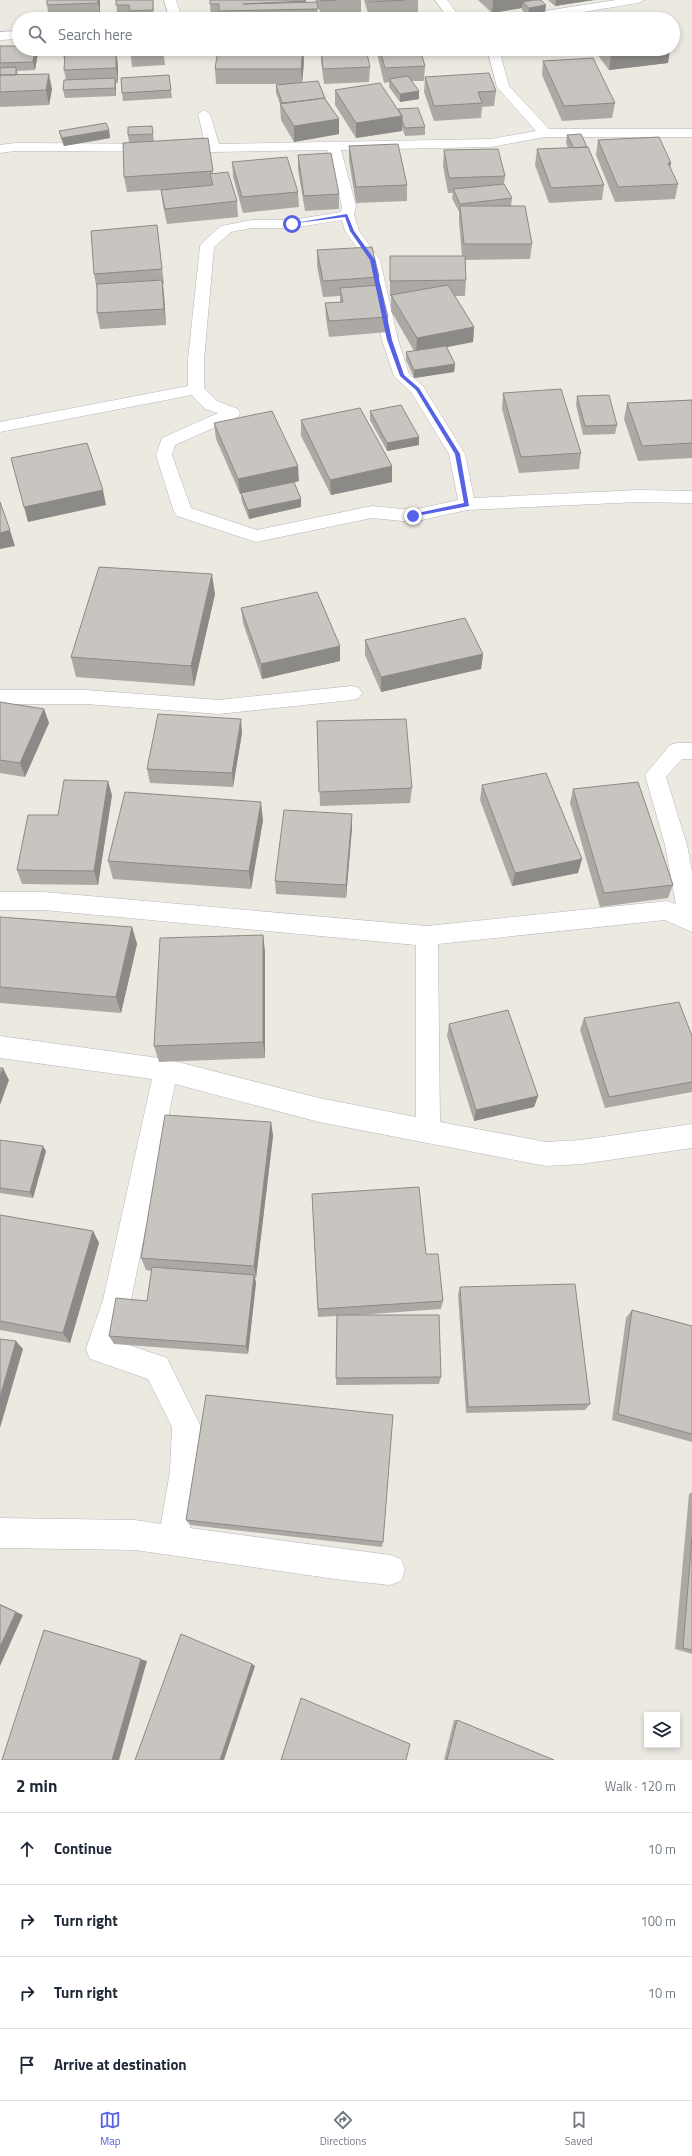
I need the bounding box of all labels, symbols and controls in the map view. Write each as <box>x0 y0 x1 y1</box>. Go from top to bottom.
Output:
search box <box>12 12 680 56</box>
icon: search <box>26 23 48 45</box>
text: Search here <box>58 23 132 46</box>
route start <box>283 215 301 233</box>
route end <box>404 507 422 525</box>
map controls <box>644 1712 680 1748</box>
button: layers <box>644 1712 680 1748</box>
text: 2 min <box>16 1773 57 1799</box>
text: Walk · 120 m <box>605 1776 676 1796</box>
text: Continue <box>54 1837 112 1860</box>
icon: ahead <box>16 1838 38 1860</box>
text: 10 m <box>648 1839 676 1859</box>
text: Turn right <box>54 1909 118 1932</box>
icon: right <box>16 1910 38 1932</box>
text: 100 m <box>640 1911 676 1931</box>
text: Turn right <box>54 1981 118 2004</box>
icon: right <box>16 1982 38 2004</box>
text: 10 m <box>648 1983 676 2003</box>
text: Arrive at destination <box>54 2053 187 2076</box>
icon: arrive <box>16 2054 38 2076</box>
tab: Map <box>99 2109 121 2149</box>
tab: Directions <box>320 2109 366 2149</box>
tab: Saved <box>565 2109 593 2149</box>

